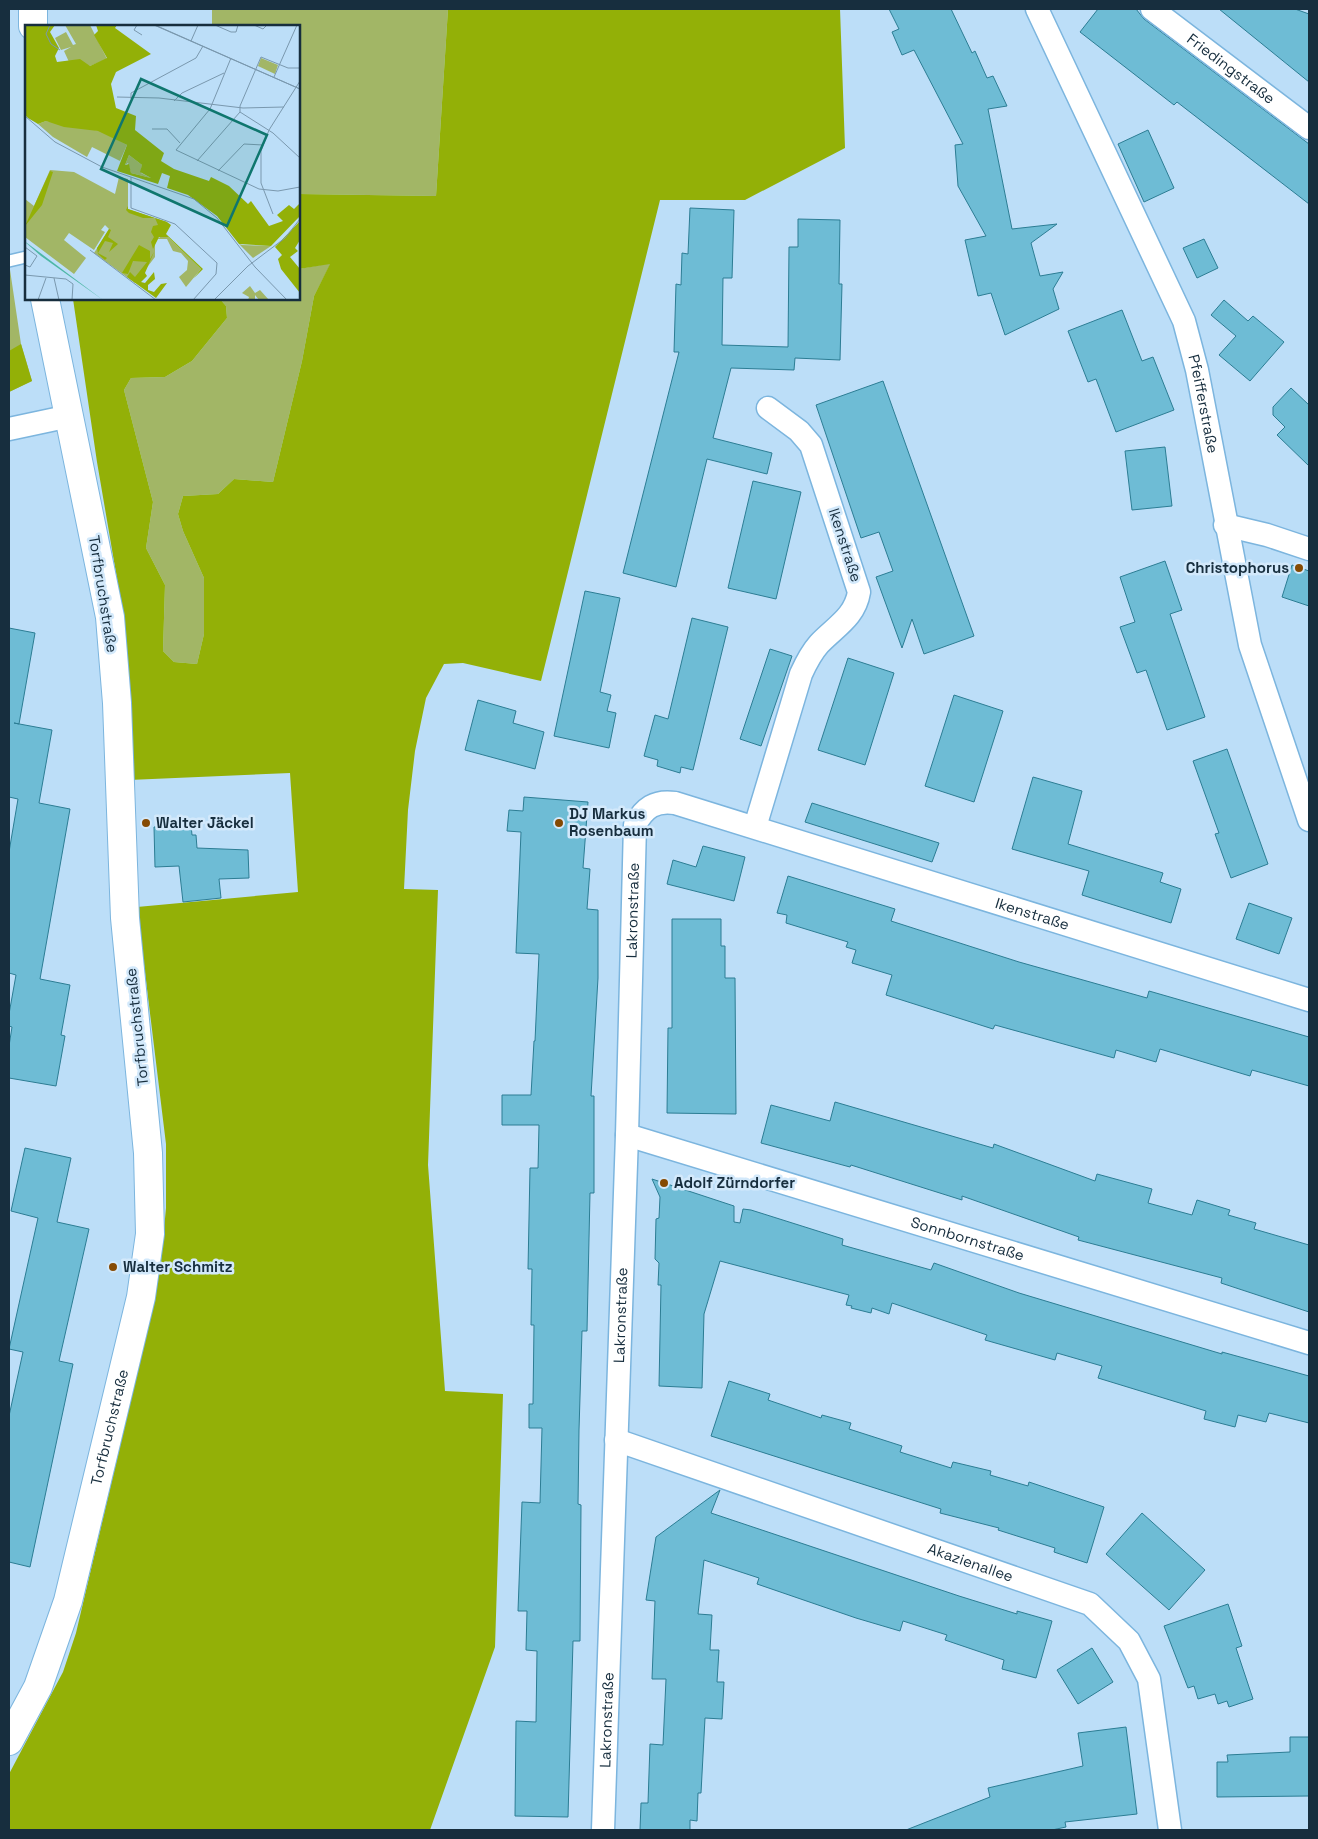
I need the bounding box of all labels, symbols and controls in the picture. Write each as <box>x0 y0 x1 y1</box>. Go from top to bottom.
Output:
inset map <box>25 25 300 300</box>
street label: Friedingstraße <box>1183 29 1279 108</box>
street label: Pfeifferstraße <box>1184 352 1223 455</box>
street label: Ikenstraße <box>825 506 866 584</box>
street label: Torfbruchstraße <box>85 534 122 654</box>
place label: Christophorus <box>1186 558 1289 577</box>
marker: Christophorus <box>1293 562 1305 574</box>
place label: DJ Markus Rosenbaum <box>569 804 654 840</box>
place label: Walter Jäckel <box>156 813 254 832</box>
marker: Walter Jäckel <box>140 817 152 829</box>
marker: DJ Markus Rosenbaum <box>553 817 565 829</box>
street label: Lakronstraße <box>622 862 643 959</box>
street label: Ikenstraße <box>993 893 1072 934</box>
street label: Torfbruchstraße <box>121 967 152 1087</box>
place label: Adolf Zürndorfer <box>674 1173 795 1192</box>
marker: Adolf Zürndorfer <box>658 1177 670 1189</box>
street label: Sonnbornstraße <box>909 1212 1027 1265</box>
place label: Walter Schmitz <box>123 1257 233 1276</box>
marker: Walter Schmitz <box>107 1261 119 1273</box>
street label: Lakronstraße <box>609 1267 631 1363</box>
street label: Torfbruchstraße <box>86 1367 132 1487</box>
street label: Akazienallee <box>925 1539 1016 1586</box>
street label: Lakronstraße <box>595 1672 617 1768</box>

